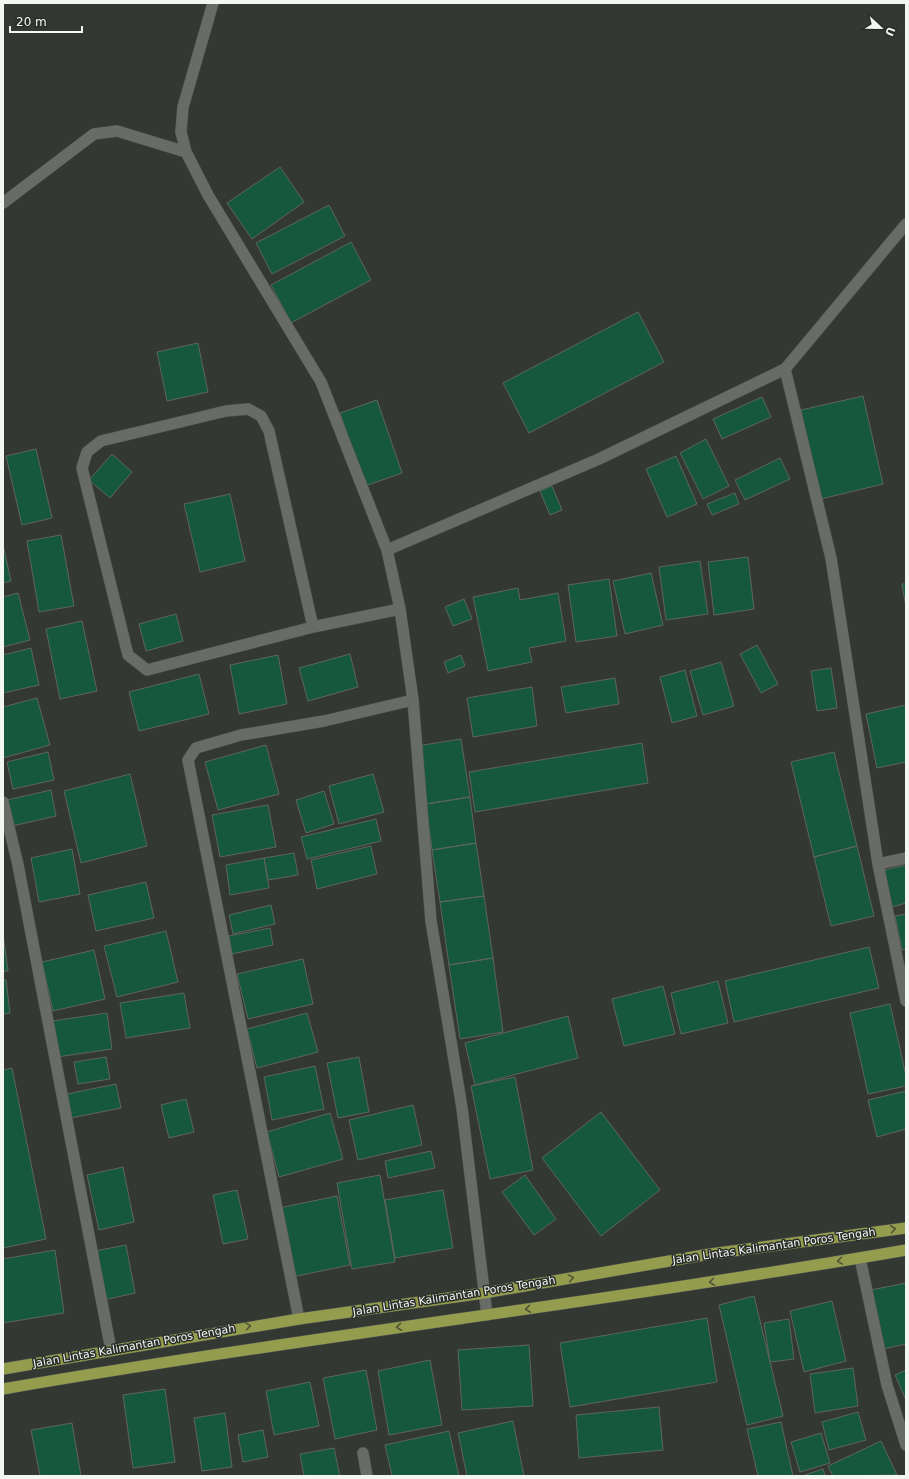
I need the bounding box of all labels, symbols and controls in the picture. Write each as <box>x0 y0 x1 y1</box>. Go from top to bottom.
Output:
scale bar <box>10 8 82 34</box>
north arrow <box>861 8 901 48</box>
text: 20 m <box>16 15 47 29</box>
text: U <box>882 25 898 38</box>
street label: Jalan Lintas Kalimantan Poros Tengah <box>671 1225 876 1267</box>
one-way arrow <box>890 1225 896 1234</box>
one-way arrow <box>837 1256 843 1265</box>
street label: Jalan Lintas Kalimantan Poros Tengah <box>351 1274 556 1319</box>
one-way arrow <box>568 1274 574 1283</box>
one-way arrow <box>709 1277 715 1286</box>
one-way arrow <box>525 1304 531 1313</box>
street label: Jalan Lintas Kalimantan Poros Tengah <box>31 1322 236 1370</box>
one-way arrow <box>245 1322 251 1331</box>
one-way arrow <box>396 1322 402 1331</box>

